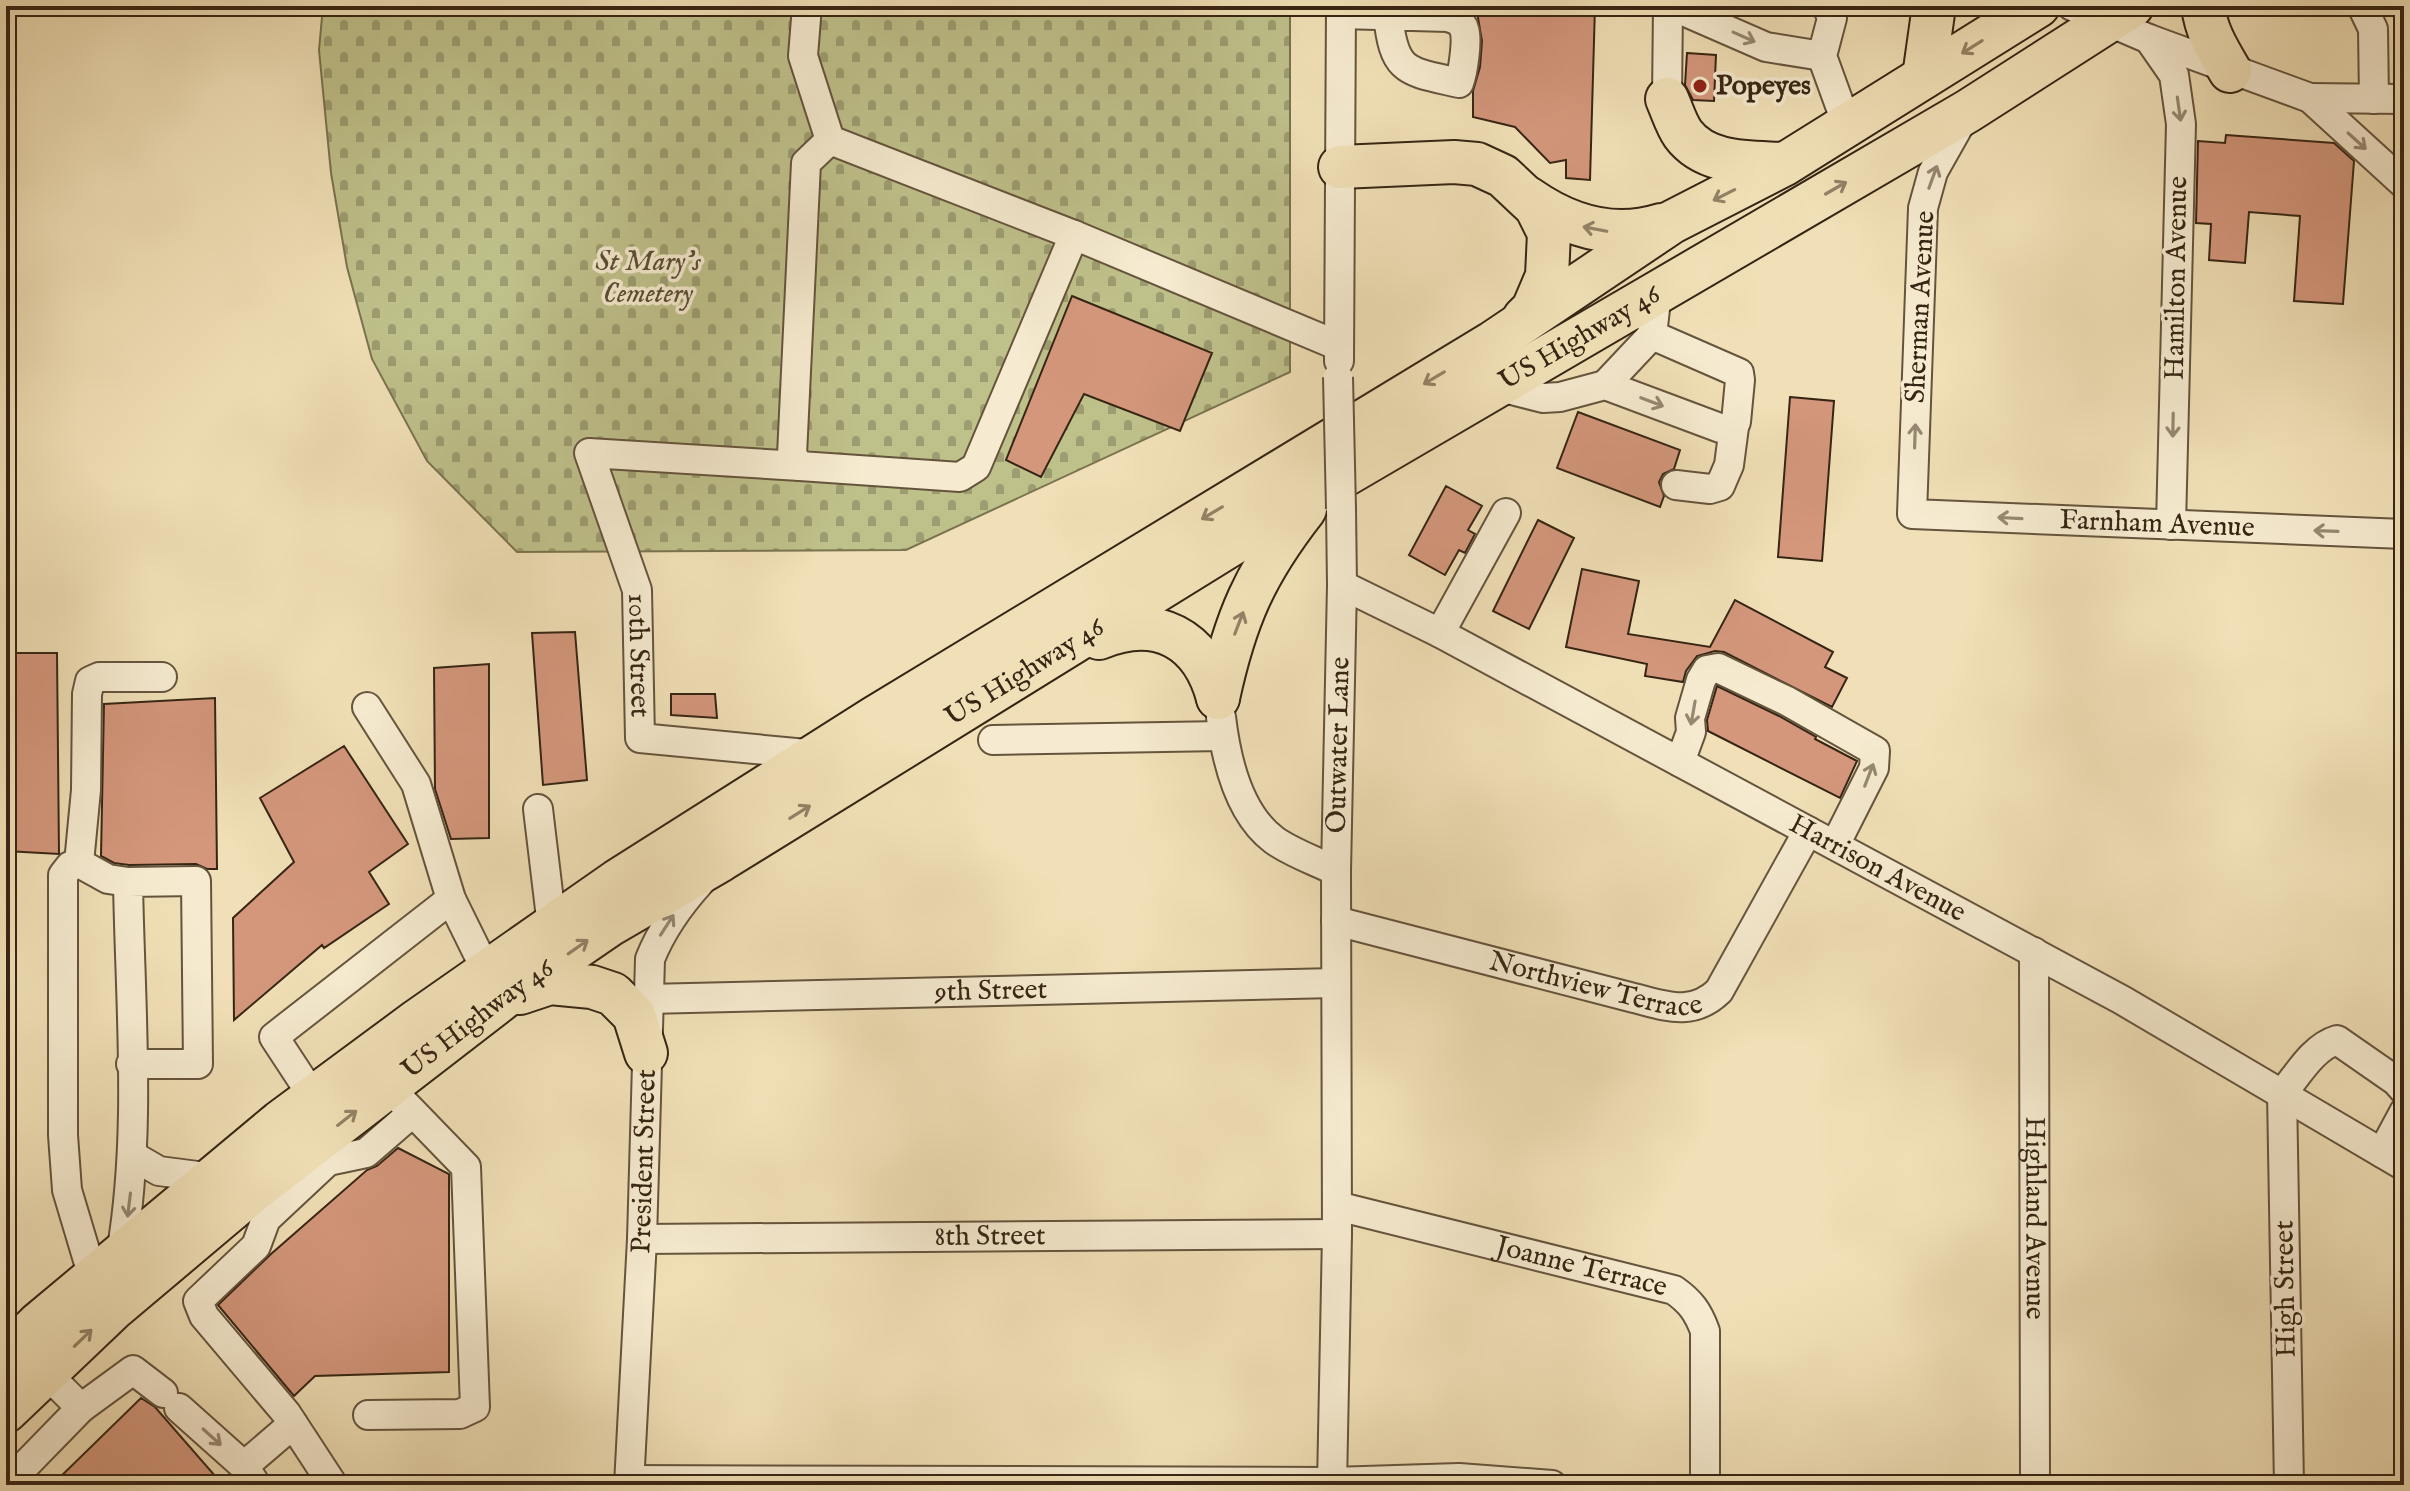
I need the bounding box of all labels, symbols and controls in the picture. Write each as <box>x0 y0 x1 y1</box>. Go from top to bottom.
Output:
one-way arrow <box>1731 31 1755 46</box>
one-way arrow <box>1961 39 1983 56</box>
place label: Popeyes <box>1716 69 1811 104</box>
marker: Popeyes <box>1691 77 1709 95</box>
one-way arrow <box>2172 96 2187 121</box>
one-way arrow <box>2346 132 2366 150</box>
one-way arrow <box>1926 165 1941 190</box>
street label: Hamilton Avenue <box>2158 176 2196 380</box>
one-way arrow <box>1824 180 1847 196</box>
one-way arrow <box>1713 187 1737 203</box>
street label: Sherman Avenue <box>1898 210 1944 404</box>
one-way arrow <box>1583 220 1608 235</box>
park label: St Mary's Cemetery <box>595 245 702 312</box>
street label: US Highway 46 <box>1493 277 1668 399</box>
one-way arrow <box>1423 371 1446 387</box>
one-way arrow <box>1639 396 1664 410</box>
one-way arrow <box>2166 411 2181 438</box>
one-way arrow <box>1907 423 1922 450</box>
street label: Farnham Avenue <box>2059 503 2255 545</box>
one-way arrow <box>1201 506 1224 522</box>
one-way arrow <box>1997 510 2024 525</box>
one-way arrow <box>2313 524 2340 539</box>
street label: 10th Street <box>620 593 657 718</box>
street label: US Highway 46 <box>939 609 1112 735</box>
one-way arrow <box>1233 611 1247 636</box>
street label: Outwater Lane <box>1319 656 1358 834</box>
one-way arrow <box>1684 700 1699 725</box>
one-way arrow <box>1863 764 1877 788</box>
one-way arrow <box>788 803 811 819</box>
street label: Harrison Avenue <box>1783 807 1972 930</box>
one-way arrow <box>659 914 675 936</box>
one-way arrow <box>567 939 589 955</box>
street label: Northview Terrace <box>1485 944 1707 1025</box>
street label: US Highway 46 <box>395 950 561 1087</box>
street label: 9th Street <box>933 972 1048 1010</box>
street label: President Street <box>624 1068 664 1255</box>
one-way arrow <box>336 1109 357 1126</box>
street label: Highland Avenue <box>2017 1116 2052 1320</box>
one-way arrow <box>121 1192 136 1217</box>
street label: 8th Street <box>934 1219 1046 1254</box>
street label: High Street <box>2267 1220 2305 1358</box>
street label: Joanne Terrace <box>1489 1228 1671 1305</box>
one-way arrow <box>73 1329 93 1348</box>
one-way arrow <box>201 1427 221 1445</box>

